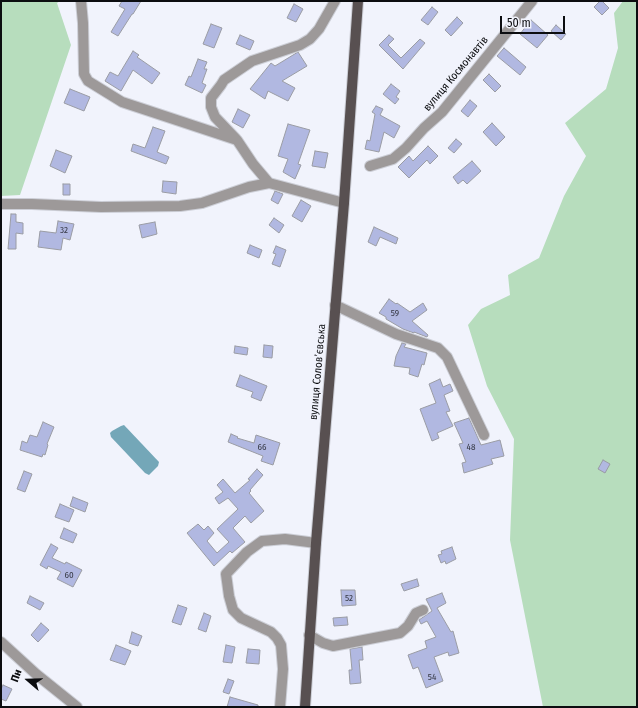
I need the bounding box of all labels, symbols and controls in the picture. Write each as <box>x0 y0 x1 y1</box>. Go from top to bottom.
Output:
scale bar <box>502 8 567 34</box>
text: 50 m <box>507 16 531 30</box>
street label: вулиця Космонавтів <box>421 34 491 114</box>
house number: 32 <box>60 225 68 235</box>
house number: 59 <box>391 308 399 318</box>
street label: вулиця Соловʼєвська <box>307 323 329 421</box>
house number: 66 <box>258 442 266 452</box>
house number: 48 <box>467 442 475 452</box>
house number: 60 <box>64 570 74 580</box>
house number: 52 <box>345 593 353 603</box>
north arrow <box>8 660 48 700</box>
text: Пн <box>8 668 24 684</box>
house number: 54 <box>428 672 436 682</box>

